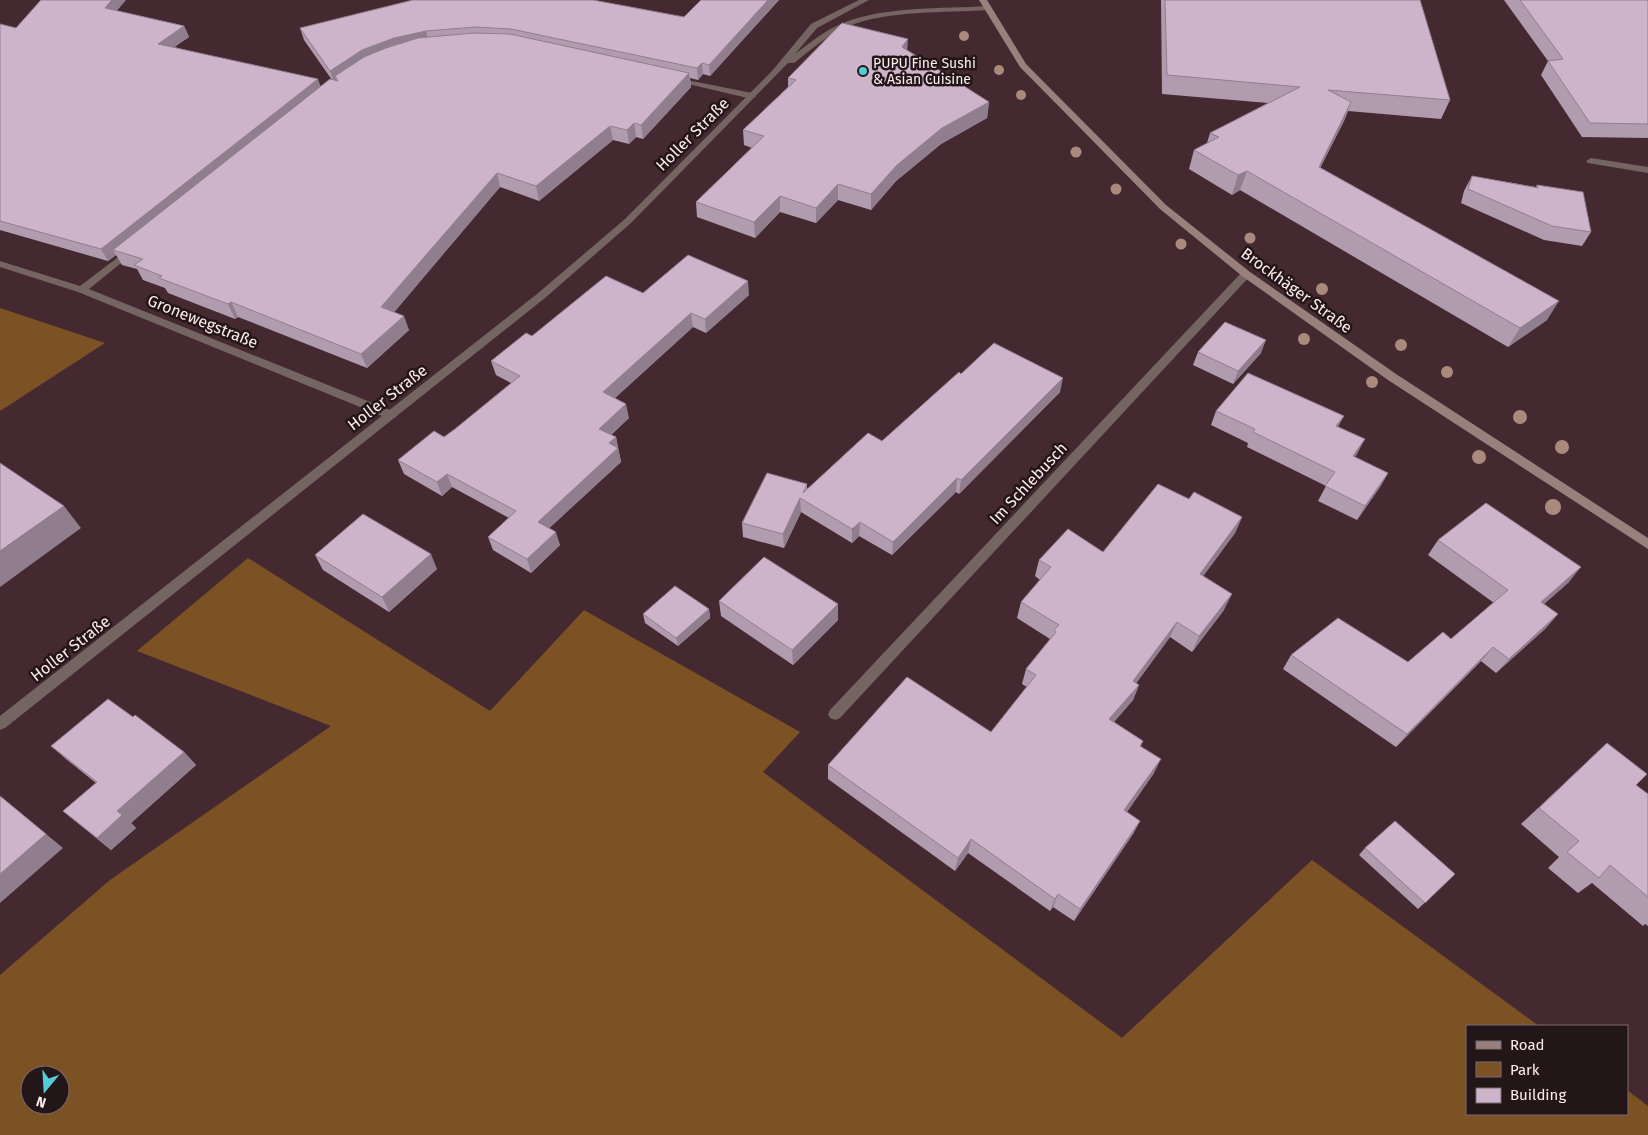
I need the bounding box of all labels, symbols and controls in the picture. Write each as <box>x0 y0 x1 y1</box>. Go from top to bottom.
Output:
place label: PUPU Fine Sushi & Asian Cuisine <box>873 55 976 88</box>
marker: PUPU Fine Sushi & Asian Cuisine <box>857 65 869 77</box>
street label: Holler Straße <box>652 94 733 175</box>
street label: Brockhäger Straße <box>1237 244 1356 337</box>
street label: Gronewegstraße <box>145 291 261 352</box>
street label: Holler Straße <box>344 360 431 434</box>
street label: Im Schlebusch <box>986 438 1071 528</box>
street label: Holler Straße <box>27 611 114 685</box>
legend <box>1466 1025 1628 1115</box>
text: Road <box>1510 1036 1545 1054</box>
text: Park <box>1510 1061 1540 1079</box>
north arrow <box>20 1065 70 1115</box>
text: Building <box>1510 1086 1566 1104</box>
text: N <box>34 1092 48 1111</box>

